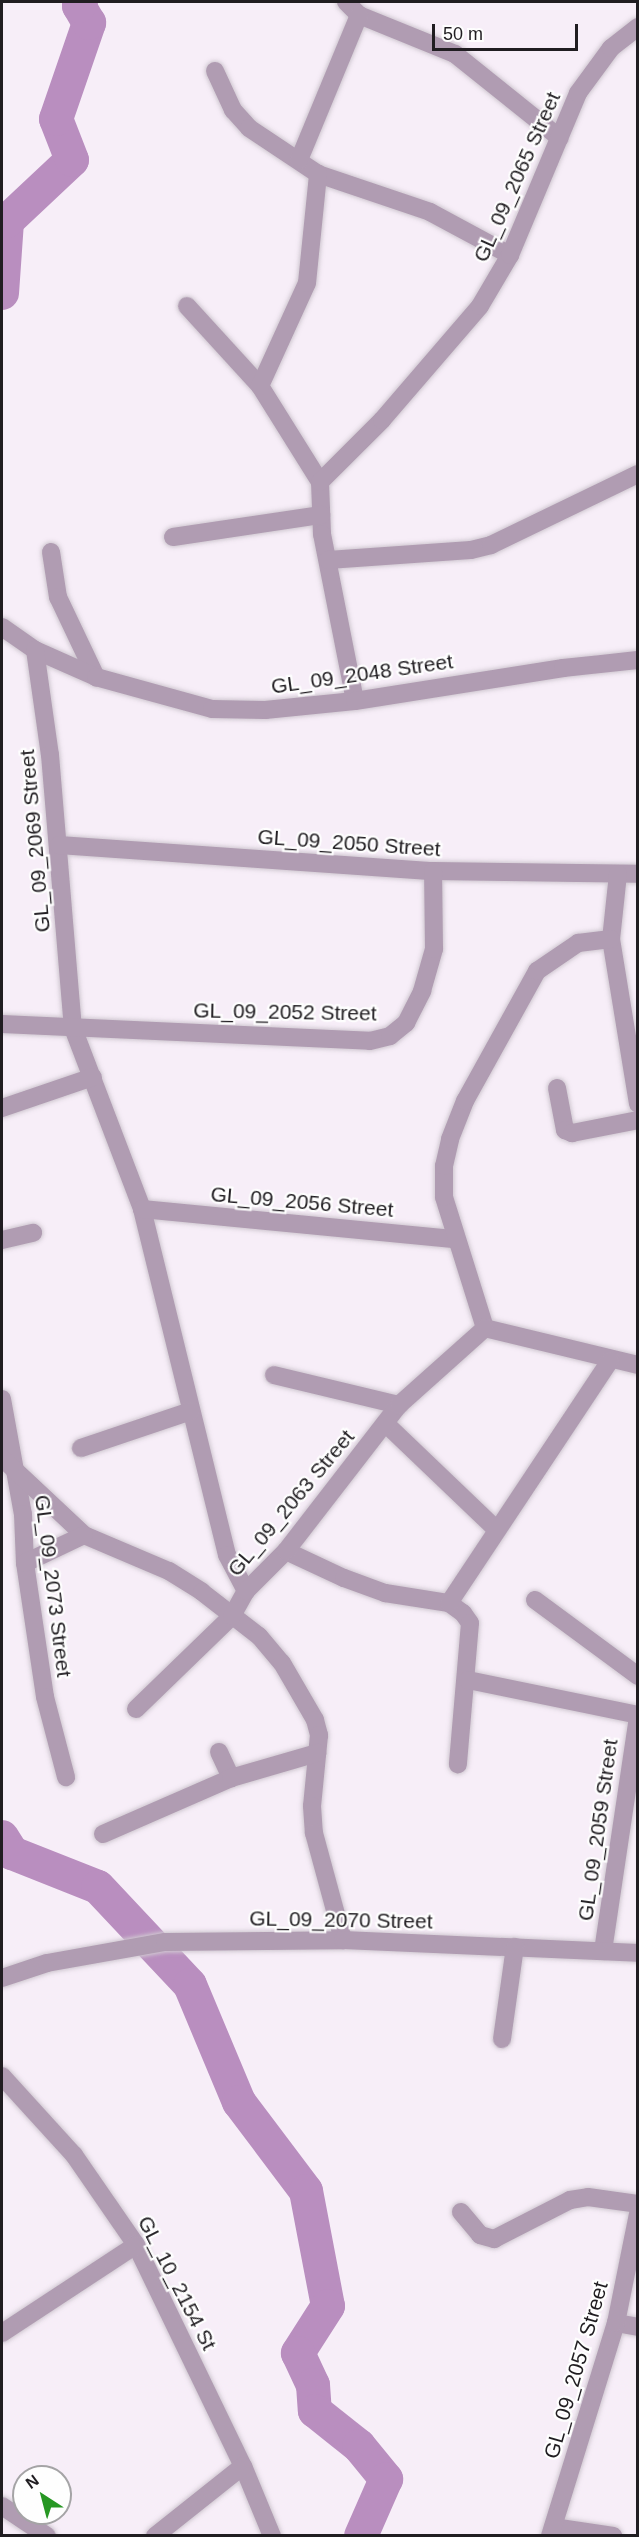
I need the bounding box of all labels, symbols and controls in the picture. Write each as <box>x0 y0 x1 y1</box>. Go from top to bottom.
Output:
scale bar <box>435 12 580 50</box>
text: 50 m <box>443 24 483 44</box>
street label: GL_09_2065 Street <box>468 88 566 266</box>
street label: GL_09_2048 Street <box>269 649 455 699</box>
street label: GL_09_2069 Street <box>14 749 56 933</box>
street label: GL_09_2050 Street <box>257 824 441 862</box>
street label: GL_09_2052 Street <box>193 998 377 1026</box>
street label: GL_09_2056 Street <box>210 1181 394 1223</box>
street label: GL_09_2063 Street <box>222 1425 360 1581</box>
street label: GL_09_2073 Street <box>29 1493 77 1679</box>
street label: GL_09_2059 Street <box>573 1737 623 1923</box>
street label: GL_09_2070 Street <box>249 1906 433 1934</box>
street label: GL_10_2154 St <box>132 2212 222 2354</box>
street label: GL_09_2057 Street <box>539 2278 613 2462</box>
north arrow <box>12 2465 72 2525</box>
text: N <box>23 2471 42 2492</box>

